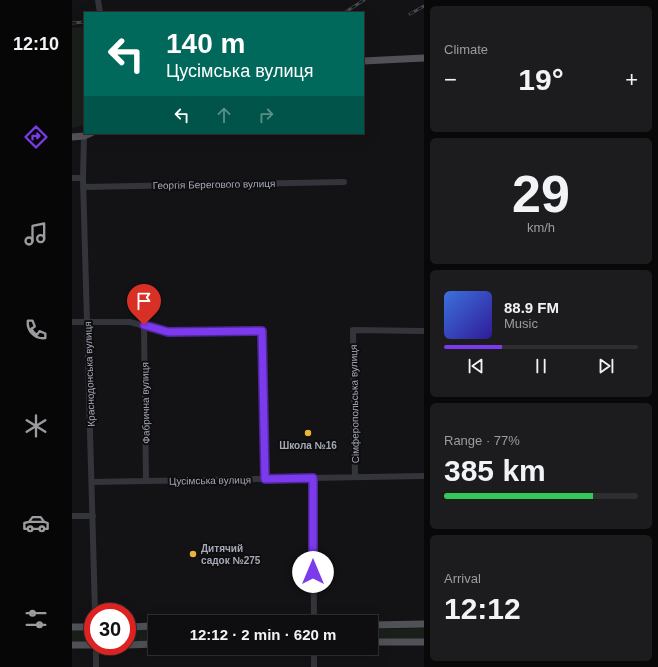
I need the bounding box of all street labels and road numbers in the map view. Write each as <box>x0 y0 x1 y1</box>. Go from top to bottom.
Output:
street label: Георгія Берегового вулиця <box>153 178 275 191</box>
street label: Краснодонська вулиця <box>82 321 97 427</box>
street label: Сімферопольська вулиця <box>348 345 361 463</box>
street label: Фабрична вулиця <box>139 362 152 444</box>
street label: Цусімська вулиця <box>169 474 251 487</box>

